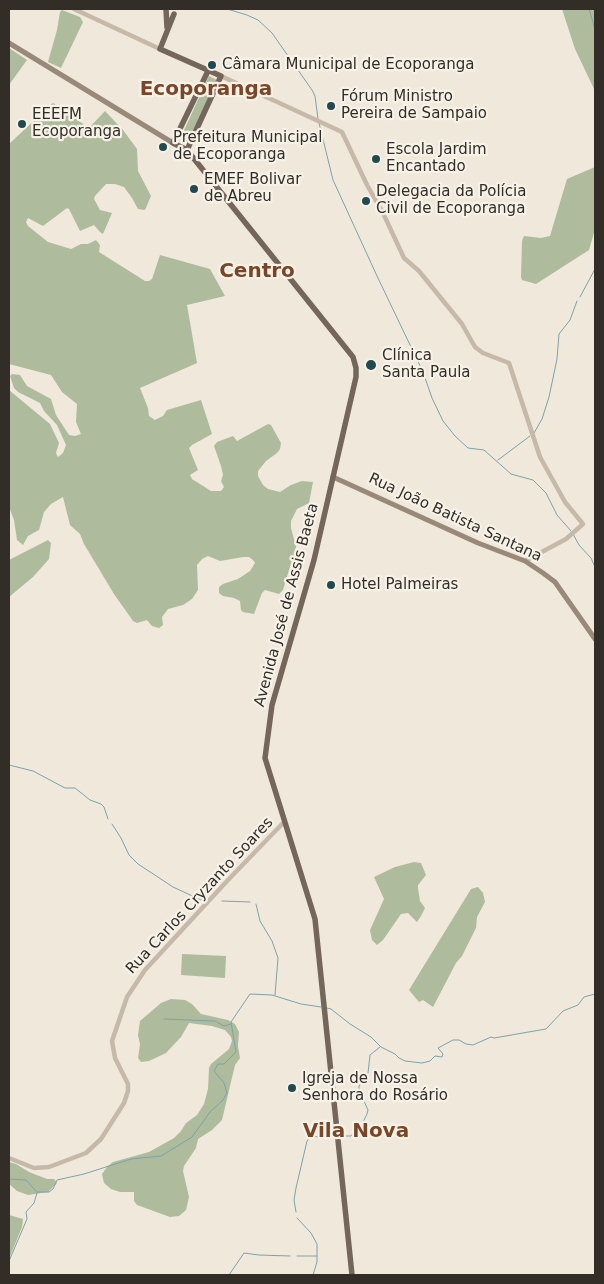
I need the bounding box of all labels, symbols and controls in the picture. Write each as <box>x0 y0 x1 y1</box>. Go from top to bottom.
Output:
place label: Câmara Municipal de Ecoporanga <box>222 56 474 74</box>
marker: Câmara Municipal de Ecoporanga <box>206 59 218 71</box>
district label: Ecoporanga <box>140 78 272 102</box>
place label: Fórum Ministro Pereira de Sampaio <box>341 88 487 123</box>
marker: Fórum Ministro Pereira de Sampaio <box>325 100 337 112</box>
place label: EEEFM Ecoporanga <box>32 106 121 141</box>
marker: EEEFM Ecoporanga <box>16 118 28 130</box>
place label: Prefeitura Municipal de Ecoporanga <box>173 129 322 164</box>
marker: Prefeitura Municipal de Ecoporanga <box>157 141 169 153</box>
place label: Escola Jardim Encantado <box>386 141 487 176</box>
marker: Escola Jardim Encantado <box>370 153 382 165</box>
place label: EMEF Bolivar de Abreu <box>204 171 301 206</box>
marker: EMEF Bolivar de Abreu <box>188 183 200 195</box>
place label: Delegacia da Polícia Civil de Ecoporanga <box>376 183 526 218</box>
marker: Delegacia da Polícia Civil de Ecoporanga <box>360 195 372 207</box>
district label: Centro <box>219 260 295 284</box>
place label: Clínica Santa Paula <box>382 347 470 382</box>
marker: Clínica Santa Paula <box>364 358 378 372</box>
street label: Rua João Batista Santana <box>365 470 545 566</box>
street label: Avenida José de Assis Baeta <box>251 501 323 709</box>
place label: Hotel Palmeiras <box>341 576 458 594</box>
marker: Hotel Palmeiras <box>325 579 337 591</box>
street label: Rua Carlos Cryzanto Soares <box>123 814 277 978</box>
place label: Igreja de Nossa Senhora do Rosário <box>302 1070 448 1105</box>
marker: Igreja de Nossa Senhora do Rosário <box>286 1082 298 1094</box>
district label: Vila Nova <box>303 1120 409 1144</box>

